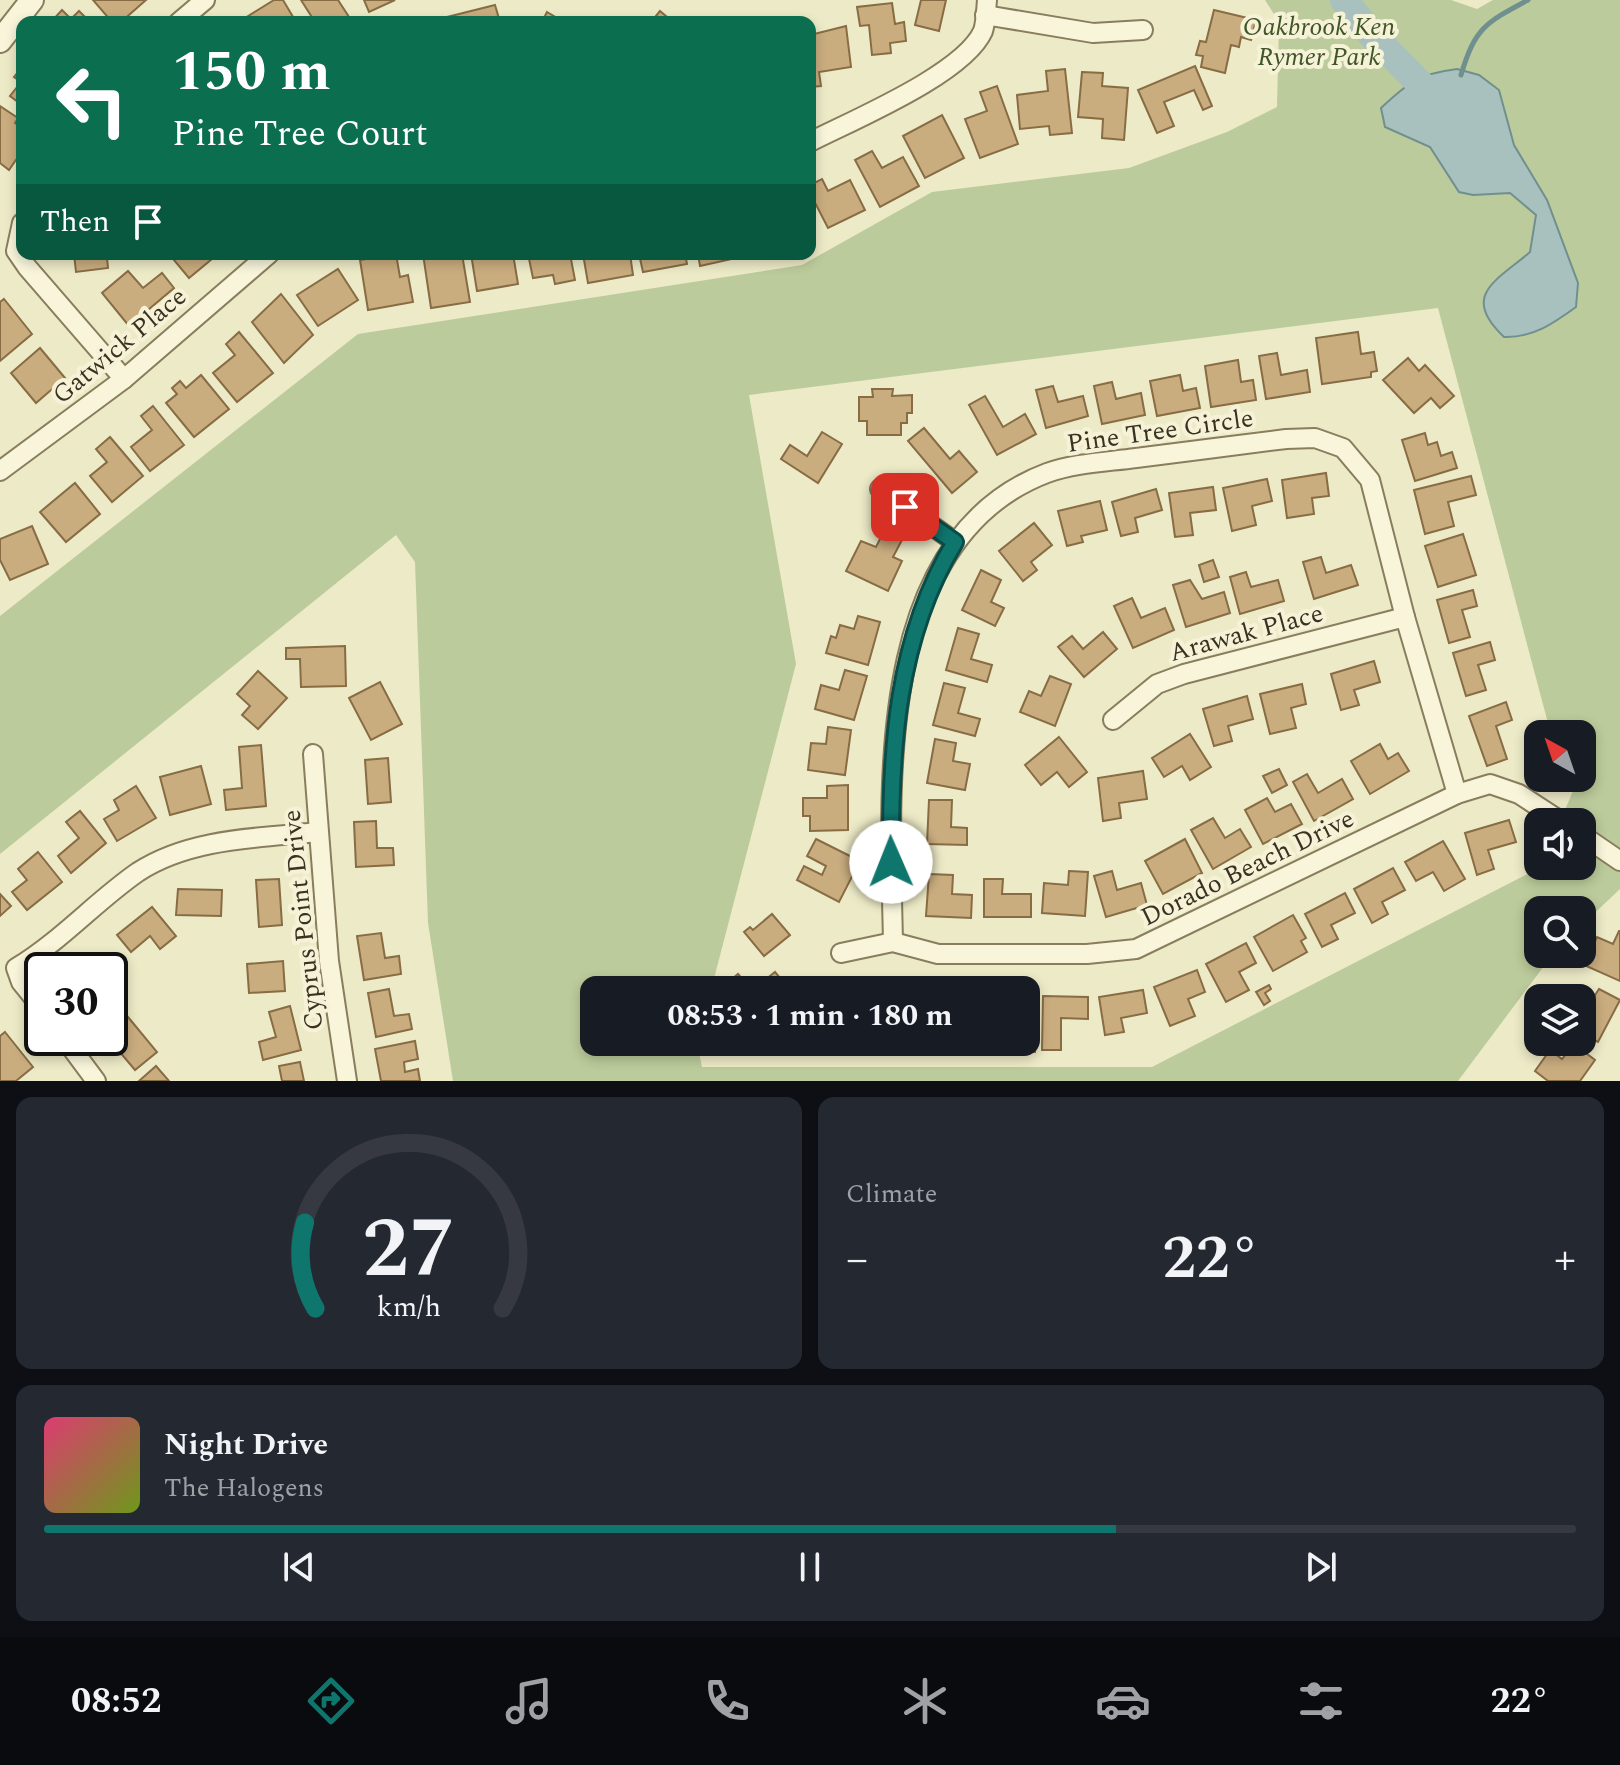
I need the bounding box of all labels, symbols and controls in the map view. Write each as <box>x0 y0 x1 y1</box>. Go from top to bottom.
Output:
park label: Oakbrook Ken Rymer Park <box>1243 7 1396 77</box>
text: 150 m <box>172 30 331 115</box>
icon: left <box>40 48 144 152</box>
text: Pine Tree Court <box>172 107 428 162</box>
text: Then <box>40 199 110 245</box>
icon: arrive <box>126 200 170 244</box>
street label: Gatwick Place <box>44 277 196 414</box>
street label: Pine Tree Circle <box>1064 398 1256 464</box>
pin <box>871 473 939 541</box>
icon: arrive <box>883 485 927 529</box>
street label: Arawak Place <box>1165 593 1328 673</box>
north arrow <box>1524 720 1596 792</box>
map controls <box>1524 720 1596 1056</box>
street label: Dorado Beach Drive <box>1134 799 1361 937</box>
street label: Cyprus Point Drive <box>272 808 334 1032</box>
button: sound <box>1524 808 1596 880</box>
position arrow <box>849 820 933 904</box>
button: search <box>1524 896 1596 968</box>
speed limit sign: 30 <box>24 952 128 1056</box>
button: layers <box>1524 984 1596 1056</box>
text: 08:53 · 1 min · 180 m <box>667 993 953 1039</box>
text: Climate <box>846 1174 937 1214</box>
text: 27 <box>362 1187 456 1314</box>
text: 22° <box>1162 1213 1260 1305</box>
text: − <box>846 1226 868 1293</box>
text: + <box>1554 1226 1576 1293</box>
text: km/h <box>377 1286 441 1329</box>
text: Night Drive <box>164 1422 328 1468</box>
text: The Halogens <box>164 1468 324 1508</box>
icon: previous <box>277 1545 321 1589</box>
icon: pause <box>788 1545 832 1589</box>
icon: next <box>1299 1545 1343 1589</box>
icon: directions <box>303 1673 359 1729</box>
icon: music <box>501 1673 557 1729</box>
icon: phone <box>699 1673 755 1729</box>
icon: climate <box>897 1673 953 1729</box>
icon: car <box>1095 1673 1151 1729</box>
icon: filters <box>1293 1673 1349 1729</box>
text: 08:52 <box>71 1674 161 1729</box>
text: 22° <box>1491 1674 1549 1729</box>

